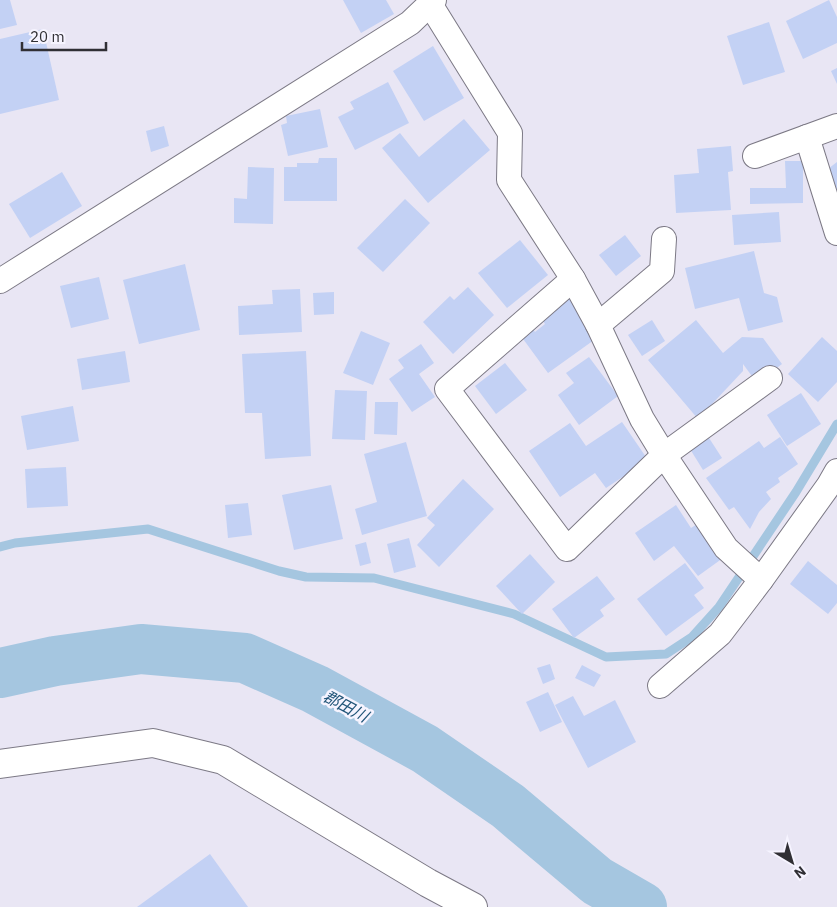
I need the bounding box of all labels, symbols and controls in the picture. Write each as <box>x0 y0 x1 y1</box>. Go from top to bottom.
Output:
scale bar <box>22 20 106 52</box>
text: 20 m <box>30 27 65 46</box>
water label: 郡田川 <box>320 686 374 727</box>
north arrow <box>767 837 817 887</box>
text: N <box>790 862 810 882</box>

